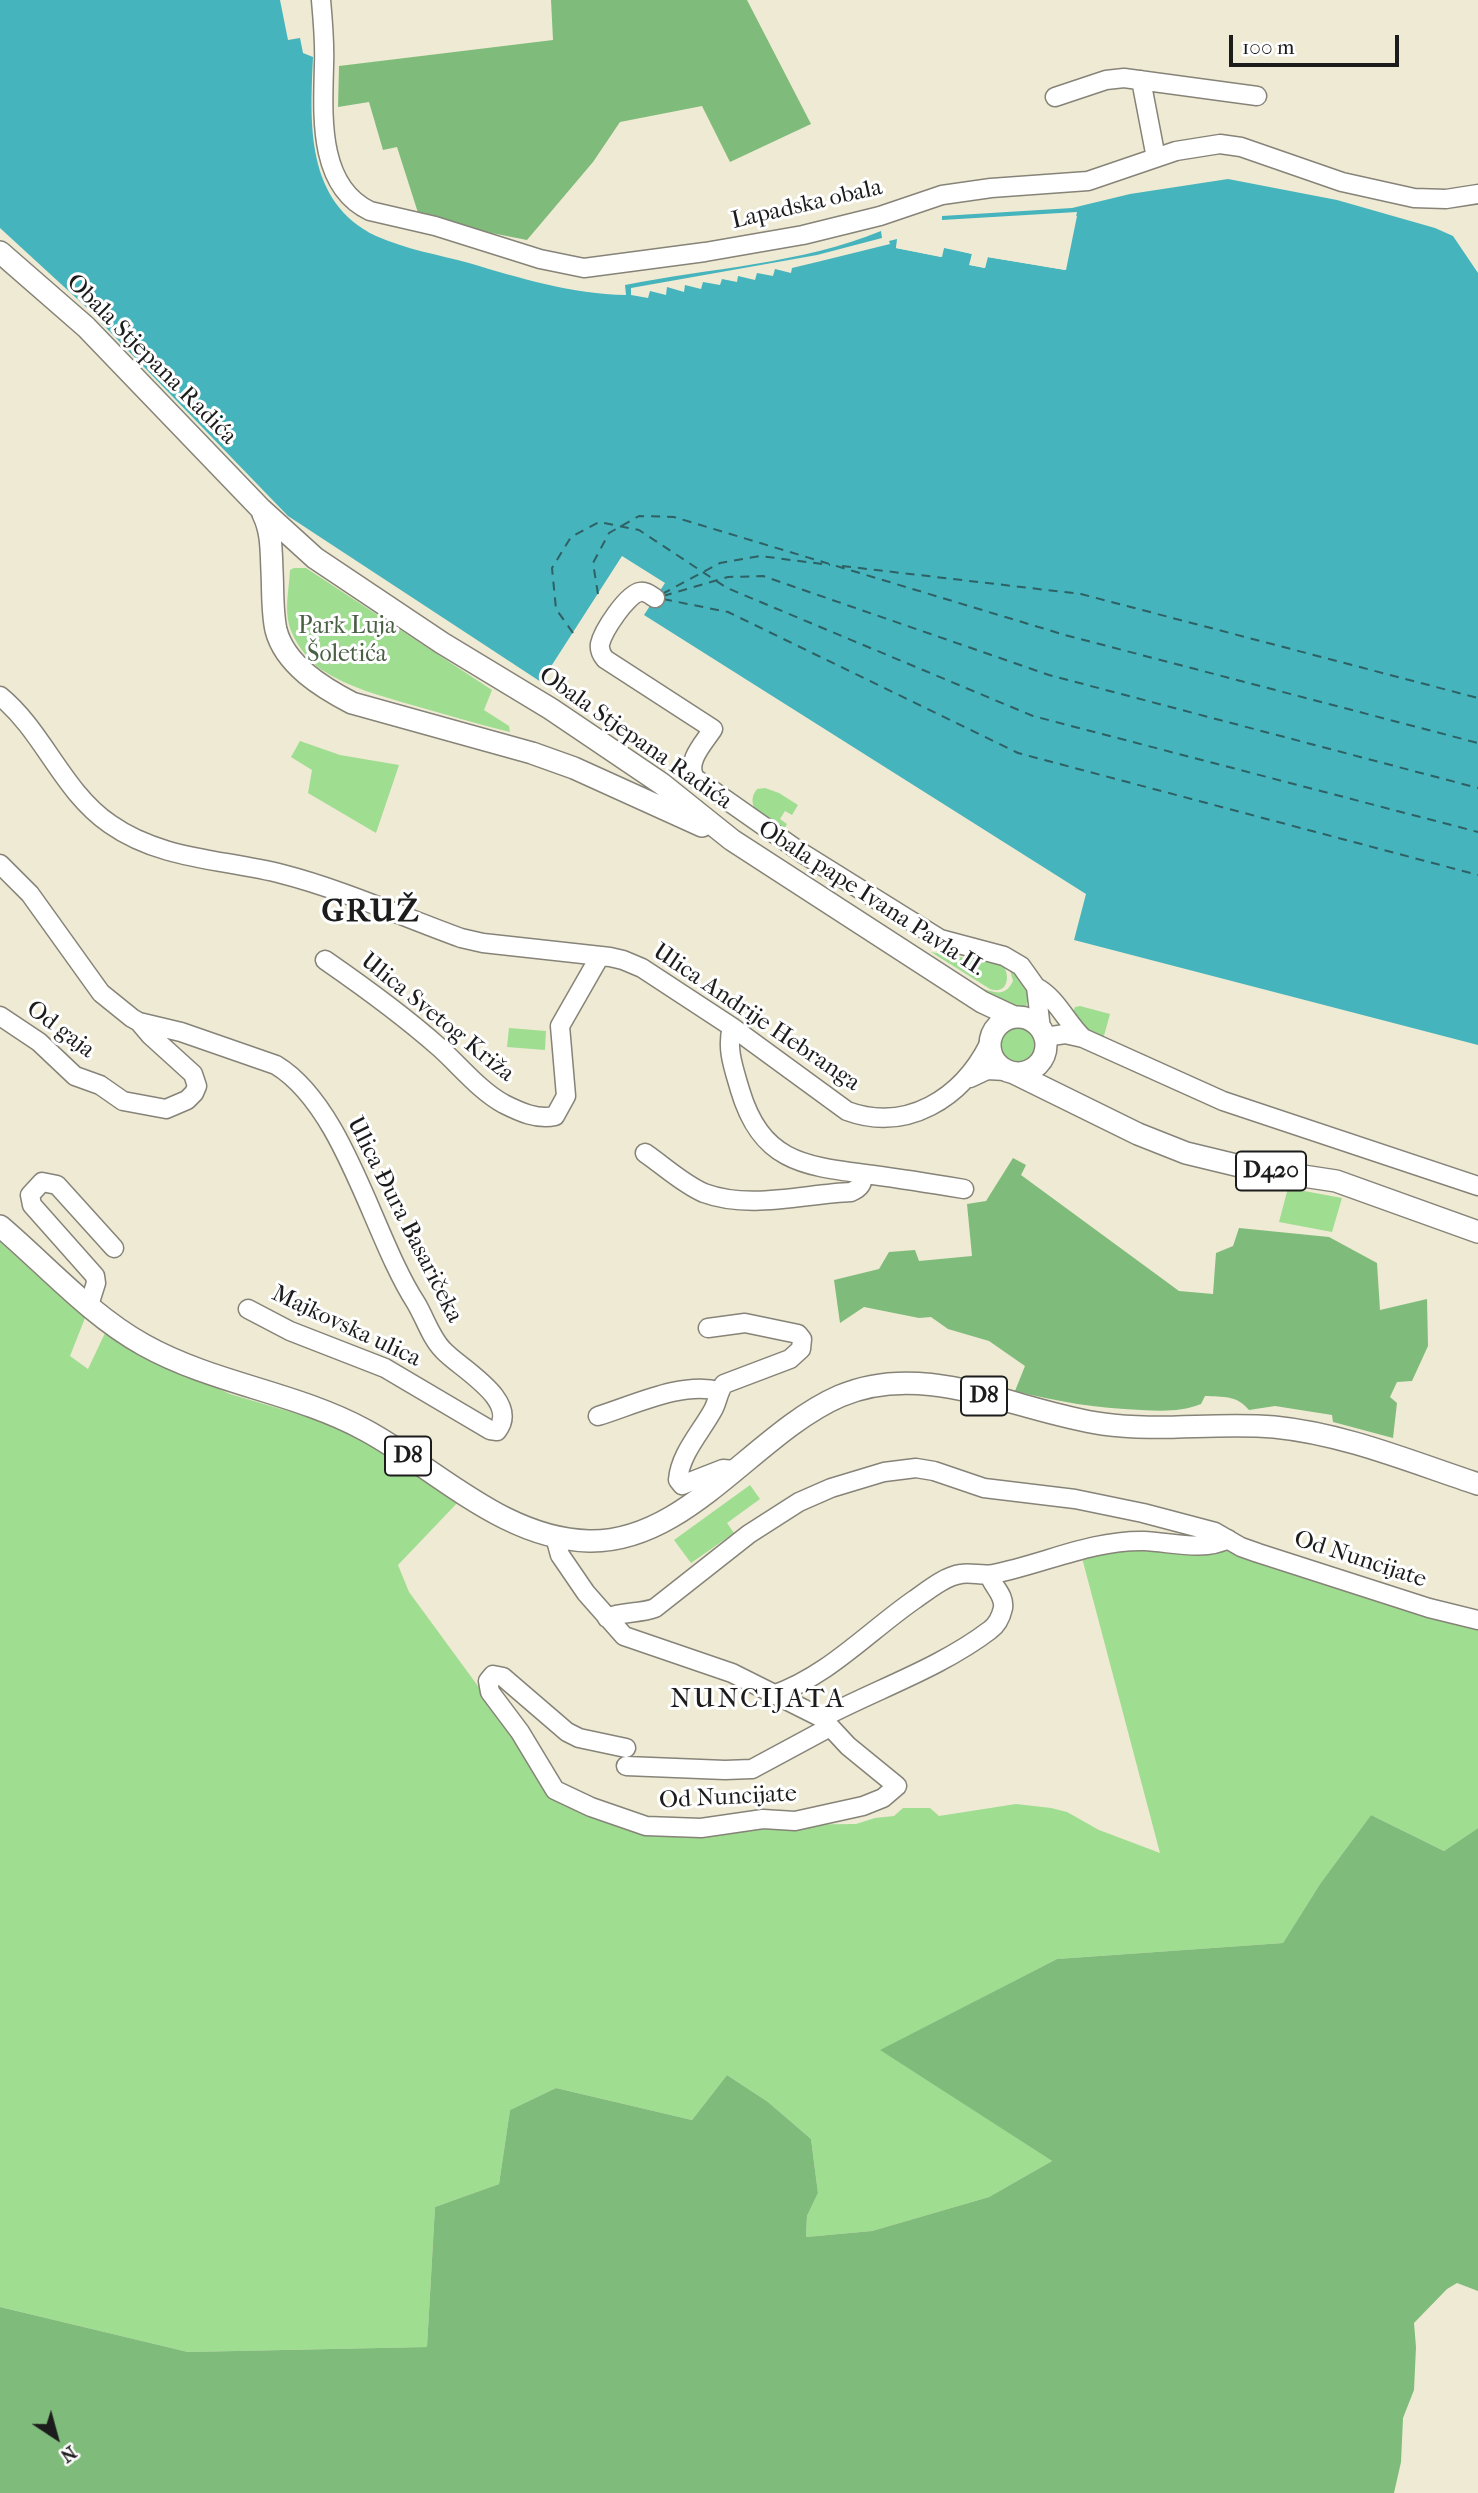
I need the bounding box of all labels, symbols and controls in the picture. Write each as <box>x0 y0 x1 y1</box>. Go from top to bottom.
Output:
scale bar <box>1233 21 1403 65</box>
text: 100 m <box>1242 35 1295 59</box>
street label: Lapadska obala <box>729 174 885 236</box>
street label: Obala Stjepana Radića <box>60 269 242 451</box>
park label: Park Luja Šoletića <box>298 613 396 669</box>
street label: Obala Stjepana Radića <box>533 661 737 817</box>
street label: Obala pape Ivana Pavla II. <box>752 815 990 983</box>
district label: GRUŽ <box>322 894 420 932</box>
street label: Ulica Andrije Hebranga <box>647 938 865 1098</box>
street label: Ulica Svetog Križa <box>354 947 520 1089</box>
street label: Od gaja <box>20 995 100 1065</box>
street label: Ulica Đura Basaričeka <box>340 1112 468 1328</box>
road number: D420 <box>1236 1152 1306 1190</box>
street label: Majkovska ulica <box>267 1280 425 1374</box>
road number: D8 <box>961 1376 1007 1415</box>
road number: D8 <box>385 1436 431 1476</box>
street label: Od Nuncijate <box>1290 1525 1430 1595</box>
district label: NUNCIJATA <box>671 1683 845 1717</box>
street label: Od Nuncijate <box>659 1780 797 1816</box>
north arrow <box>21 2402 91 2472</box>
text: N <box>56 2441 81 2467</box>

